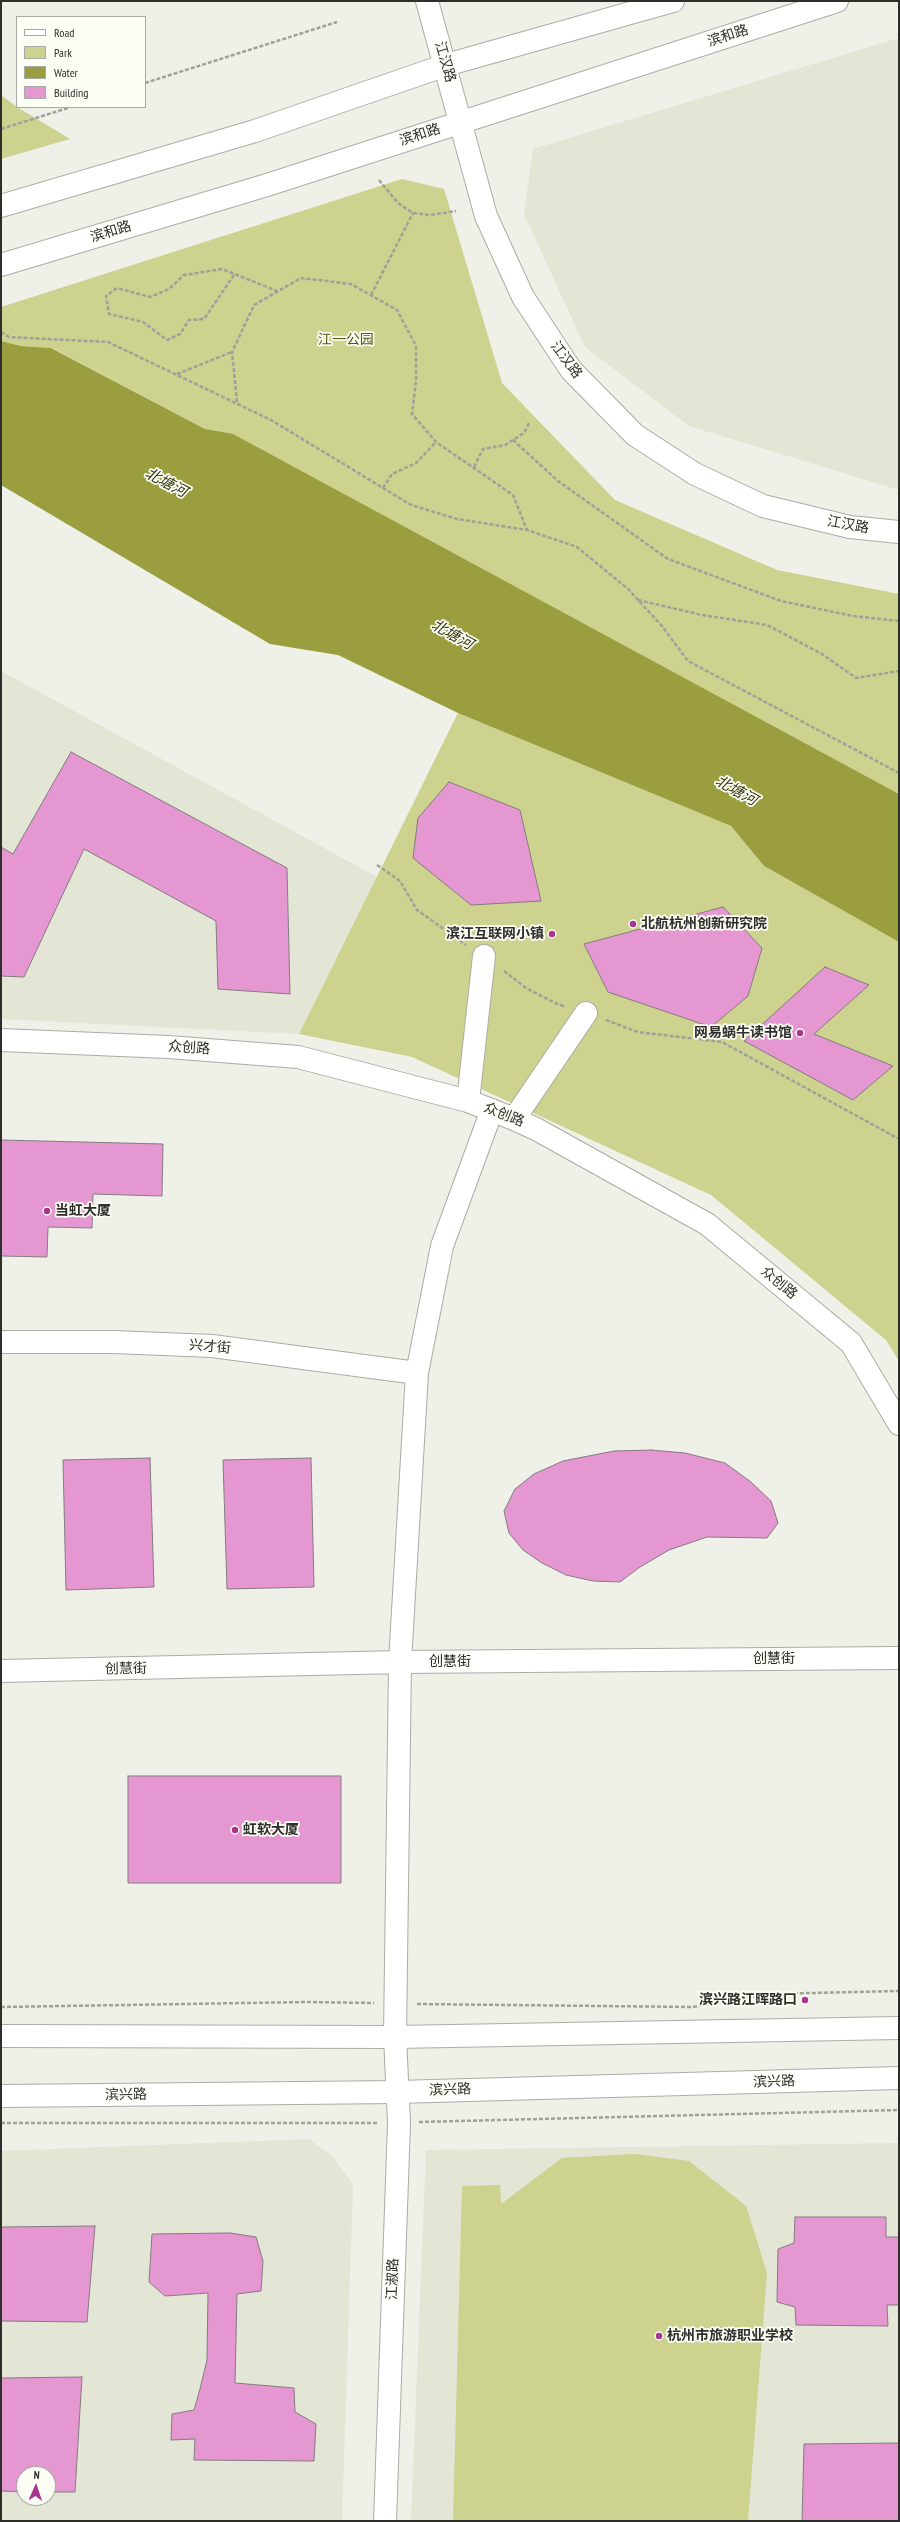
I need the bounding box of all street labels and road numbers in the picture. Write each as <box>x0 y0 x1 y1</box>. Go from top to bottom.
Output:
street label: 滨和路 <box>705 22 751 50</box>
street label: 江汉路 <box>431 39 459 85</box>
street label: 滨和路 <box>397 121 443 149</box>
street label: 滨和路 <box>88 218 134 246</box>
street label: 江汉路 <box>547 338 585 382</box>
street label: 江汉路 <box>826 513 870 537</box>
street label: 众创路 <box>167 1038 211 1058</box>
street label: 众创路 <box>481 1099 527 1131</box>
street label: 众创路 <box>758 1263 800 1303</box>
street label: 兴才街 <box>188 1337 232 1357</box>
street label: 创慧街 <box>753 1651 795 1667</box>
street label: 创慧街 <box>429 1654 471 1670</box>
street label: 创慧街 <box>105 1660 147 1678</box>
street label: 滨兴路 <box>753 2073 795 2091</box>
street label: 滨兴路 <box>429 2081 471 2099</box>
street label: 滨兴路 <box>105 2086 147 2104</box>
street label: 江淑路 <box>384 2258 402 2300</box>

